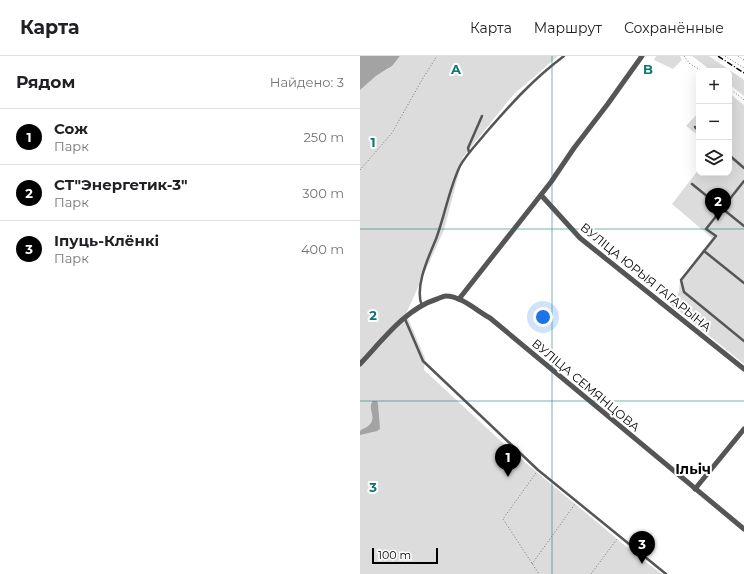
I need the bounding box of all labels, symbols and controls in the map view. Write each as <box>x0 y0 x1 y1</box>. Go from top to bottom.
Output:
text: Карта <box>20 16 80 39</box>
text: Карта <box>470 19 512 37</box>
text: Маршрут <box>534 19 602 37</box>
text: Сохранённые <box>624 19 724 37</box>
text: A <box>450 61 462 77</box>
text: B <box>643 61 653 77</box>
map controls <box>696 68 732 176</box>
button: + <box>696 68 732 104</box>
text: Рядом <box>16 72 75 92</box>
text: Найдено: 3 <box>270 74 344 90</box>
button: − <box>696 104 732 140</box>
text: Сож <box>54 119 88 138</box>
text: 1 <box>26 129 32 145</box>
text: 250 m <box>303 129 344 145</box>
text: 1 <box>370 134 376 150</box>
text: Парк <box>54 138 89 154</box>
button: layers <box>696 140 732 176</box>
text: СТ"Энергетик-3" <box>54 175 188 194</box>
text: 2 <box>25 185 33 201</box>
text: 300 m <box>302 185 344 201</box>
pin: 2 <box>705 188 731 221</box>
text: Парк <box>54 194 89 210</box>
street label: ВУЛІЦА ЮРЫЯ ГАГАРЫНА <box>578 220 715 335</box>
text: Іпуць-Клёнкі <box>54 231 159 250</box>
text: 3 <box>25 241 33 257</box>
text: 400 m <box>301 241 344 257</box>
text: Парк <box>54 250 89 266</box>
text: 2 <box>369 307 377 323</box>
your location <box>533 307 553 327</box>
street label: ВУЛІЦА СЕМЯНЦОВА <box>529 335 643 435</box>
pin: 1 <box>495 444 521 477</box>
district label: Ільіч <box>675 460 711 478</box>
text: 3 <box>368 479 377 495</box>
pin: 3 <box>629 531 655 564</box>
scale bar <box>372 546 438 565</box>
text: 100 m <box>378 548 411 562</box>

